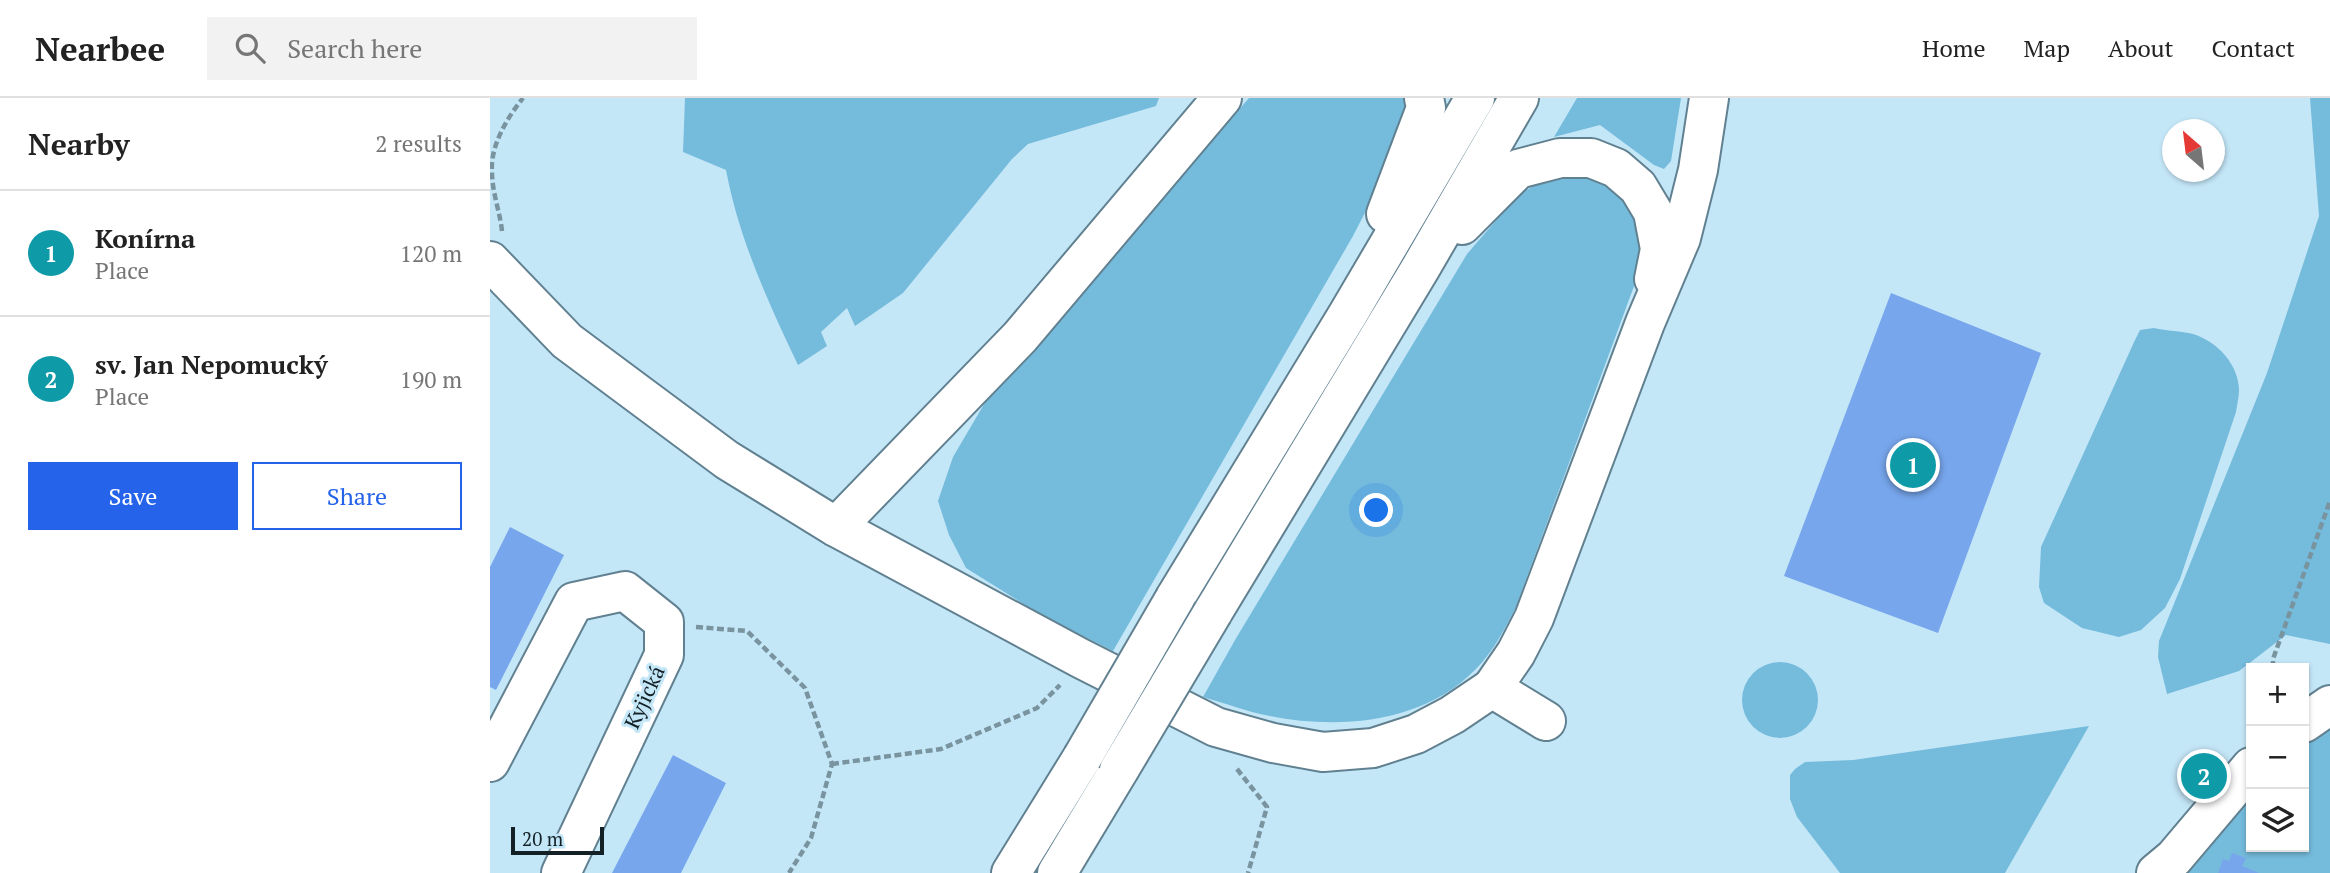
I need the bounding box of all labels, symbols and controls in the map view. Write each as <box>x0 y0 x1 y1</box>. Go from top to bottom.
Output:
search box <box>207 17 697 80</box>
text: Nearbee <box>35 27 165 70</box>
icon: search <box>231 29 269 67</box>
text: Search here <box>287 31 422 65</box>
text: Home <box>1922 32 1986 64</box>
text: Map <box>2024 32 2070 64</box>
text: About <box>2108 32 2174 64</box>
text: Contact <box>2212 32 2295 64</box>
north arrow <box>2162 119 2225 182</box>
text: Nearby <box>28 124 130 164</box>
text: 2 results <box>375 128 462 159</box>
text: Konírna <box>95 221 196 255</box>
text: 1 <box>45 238 58 269</box>
text: 120 m <box>400 238 462 269</box>
text: Place <box>95 255 149 286</box>
text: sv. Jan Nepomucký <box>95 347 328 381</box>
text: 2 <box>45 364 58 395</box>
text: 190 m <box>400 364 462 395</box>
text: Place <box>95 381 149 412</box>
pin: 1 <box>1890 439 1936 491</box>
button: Save <box>28 462 238 530</box>
button: Share <box>252 462 462 530</box>
your location <box>1359 493 1393 527</box>
street label: Kyjická <box>617 661 671 733</box>
map controls <box>2246 663 2309 852</box>
button: + <box>2246 663 2309 726</box>
button: − <box>2246 726 2309 789</box>
pin: 2 <box>2181 750 2227 802</box>
button: layers <box>2246 789 2309 852</box>
scale bar <box>511 824 604 856</box>
text: 20 m <box>522 826 563 851</box>

